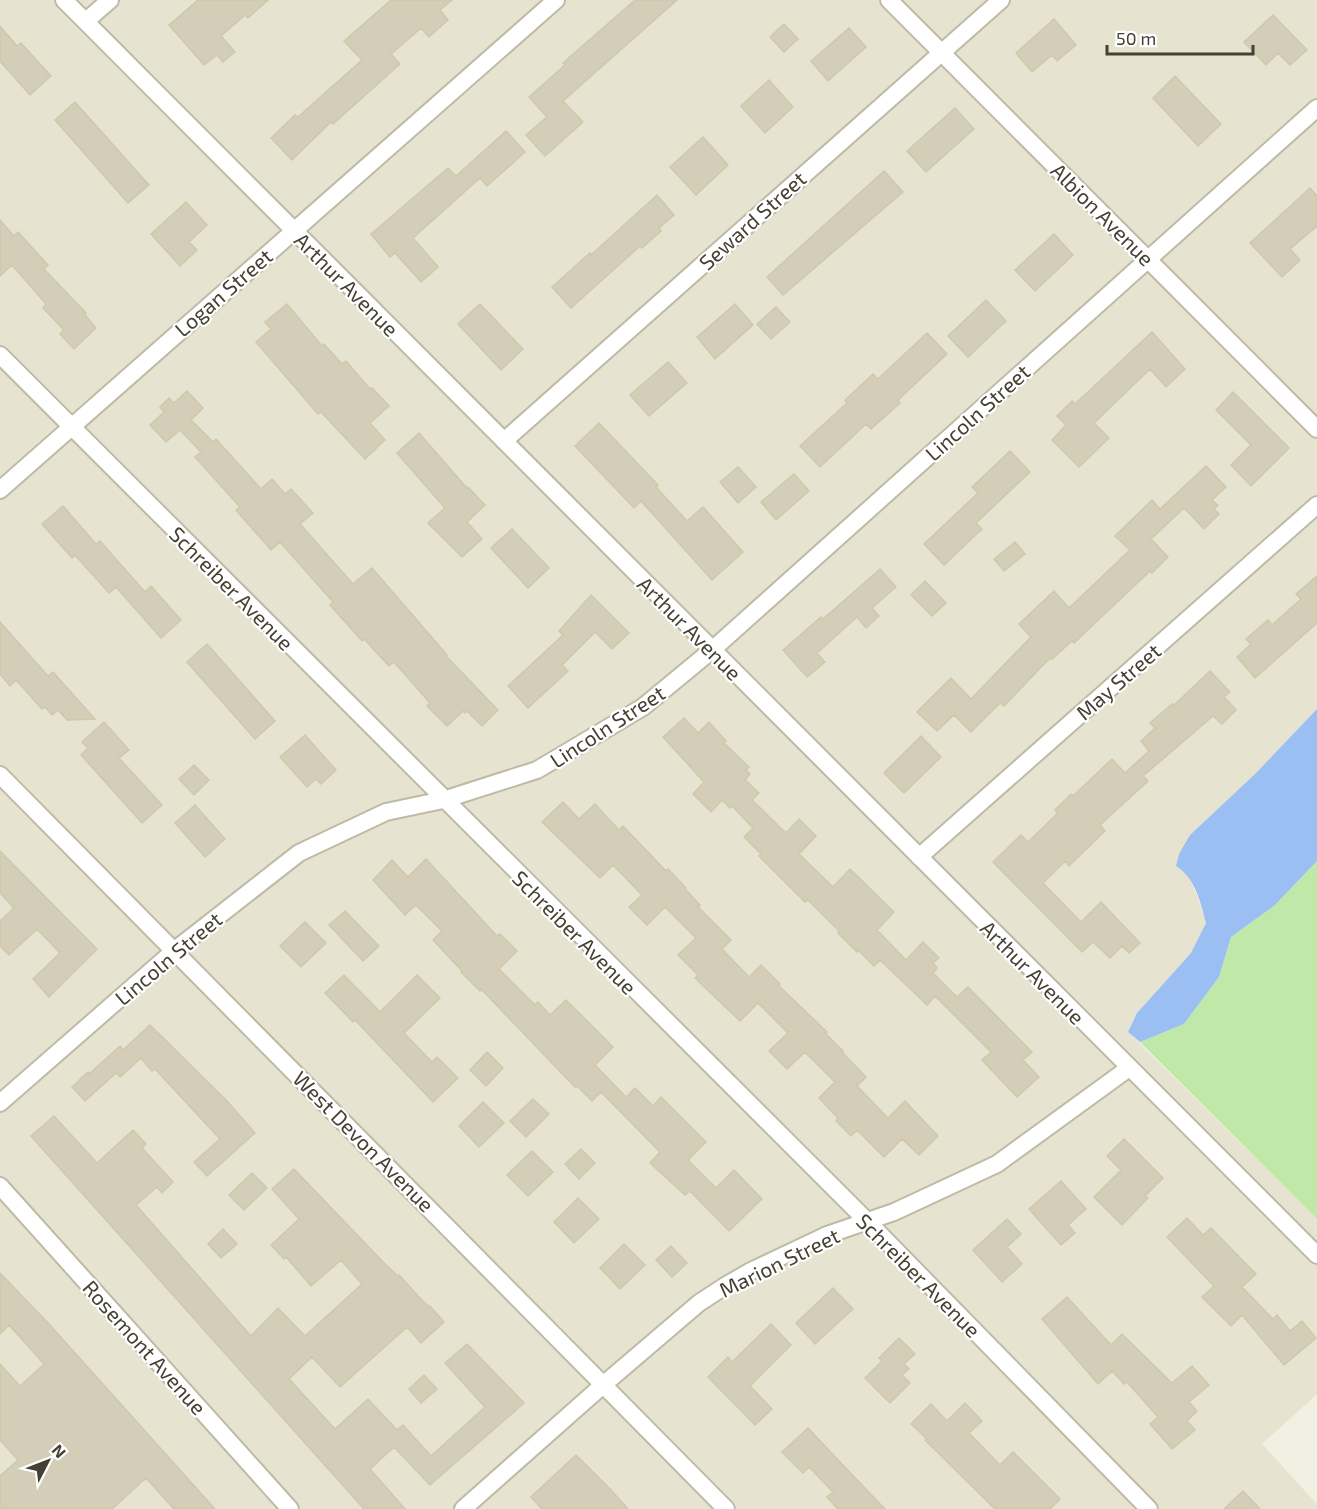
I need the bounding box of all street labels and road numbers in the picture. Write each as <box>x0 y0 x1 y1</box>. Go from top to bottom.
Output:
street label: Albion Avenue <box>1046 157 1160 271</box>
street label: Seward Street <box>693 166 811 274</box>
street label: Arthur Avenue <box>290 227 404 341</box>
street label: Logan Street <box>169 243 277 341</box>
street label: Lincoln Street <box>920 359 1034 465</box>
street label: Schreiber Avenue <box>165 521 299 655</box>
street label: Arthur Avenue <box>633 571 747 685</box>
street label: May Street <box>1071 638 1165 724</box>
street label: Lincoln Street <box>545 680 669 772</box>
street label: Schreiber Avenue <box>508 865 642 999</box>
street label: Lincoln Street <box>110 906 226 1010</box>
street label: Arthur Avenue <box>976 915 1090 1029</box>
street label: West Devon Avenue <box>288 1065 440 1217</box>
street label: Schreiber Avenue <box>852 1208 986 1342</box>
street label: Marion Street <box>715 1222 843 1302</box>
street label: Rosemont Avenue <box>78 1275 212 1419</box>

